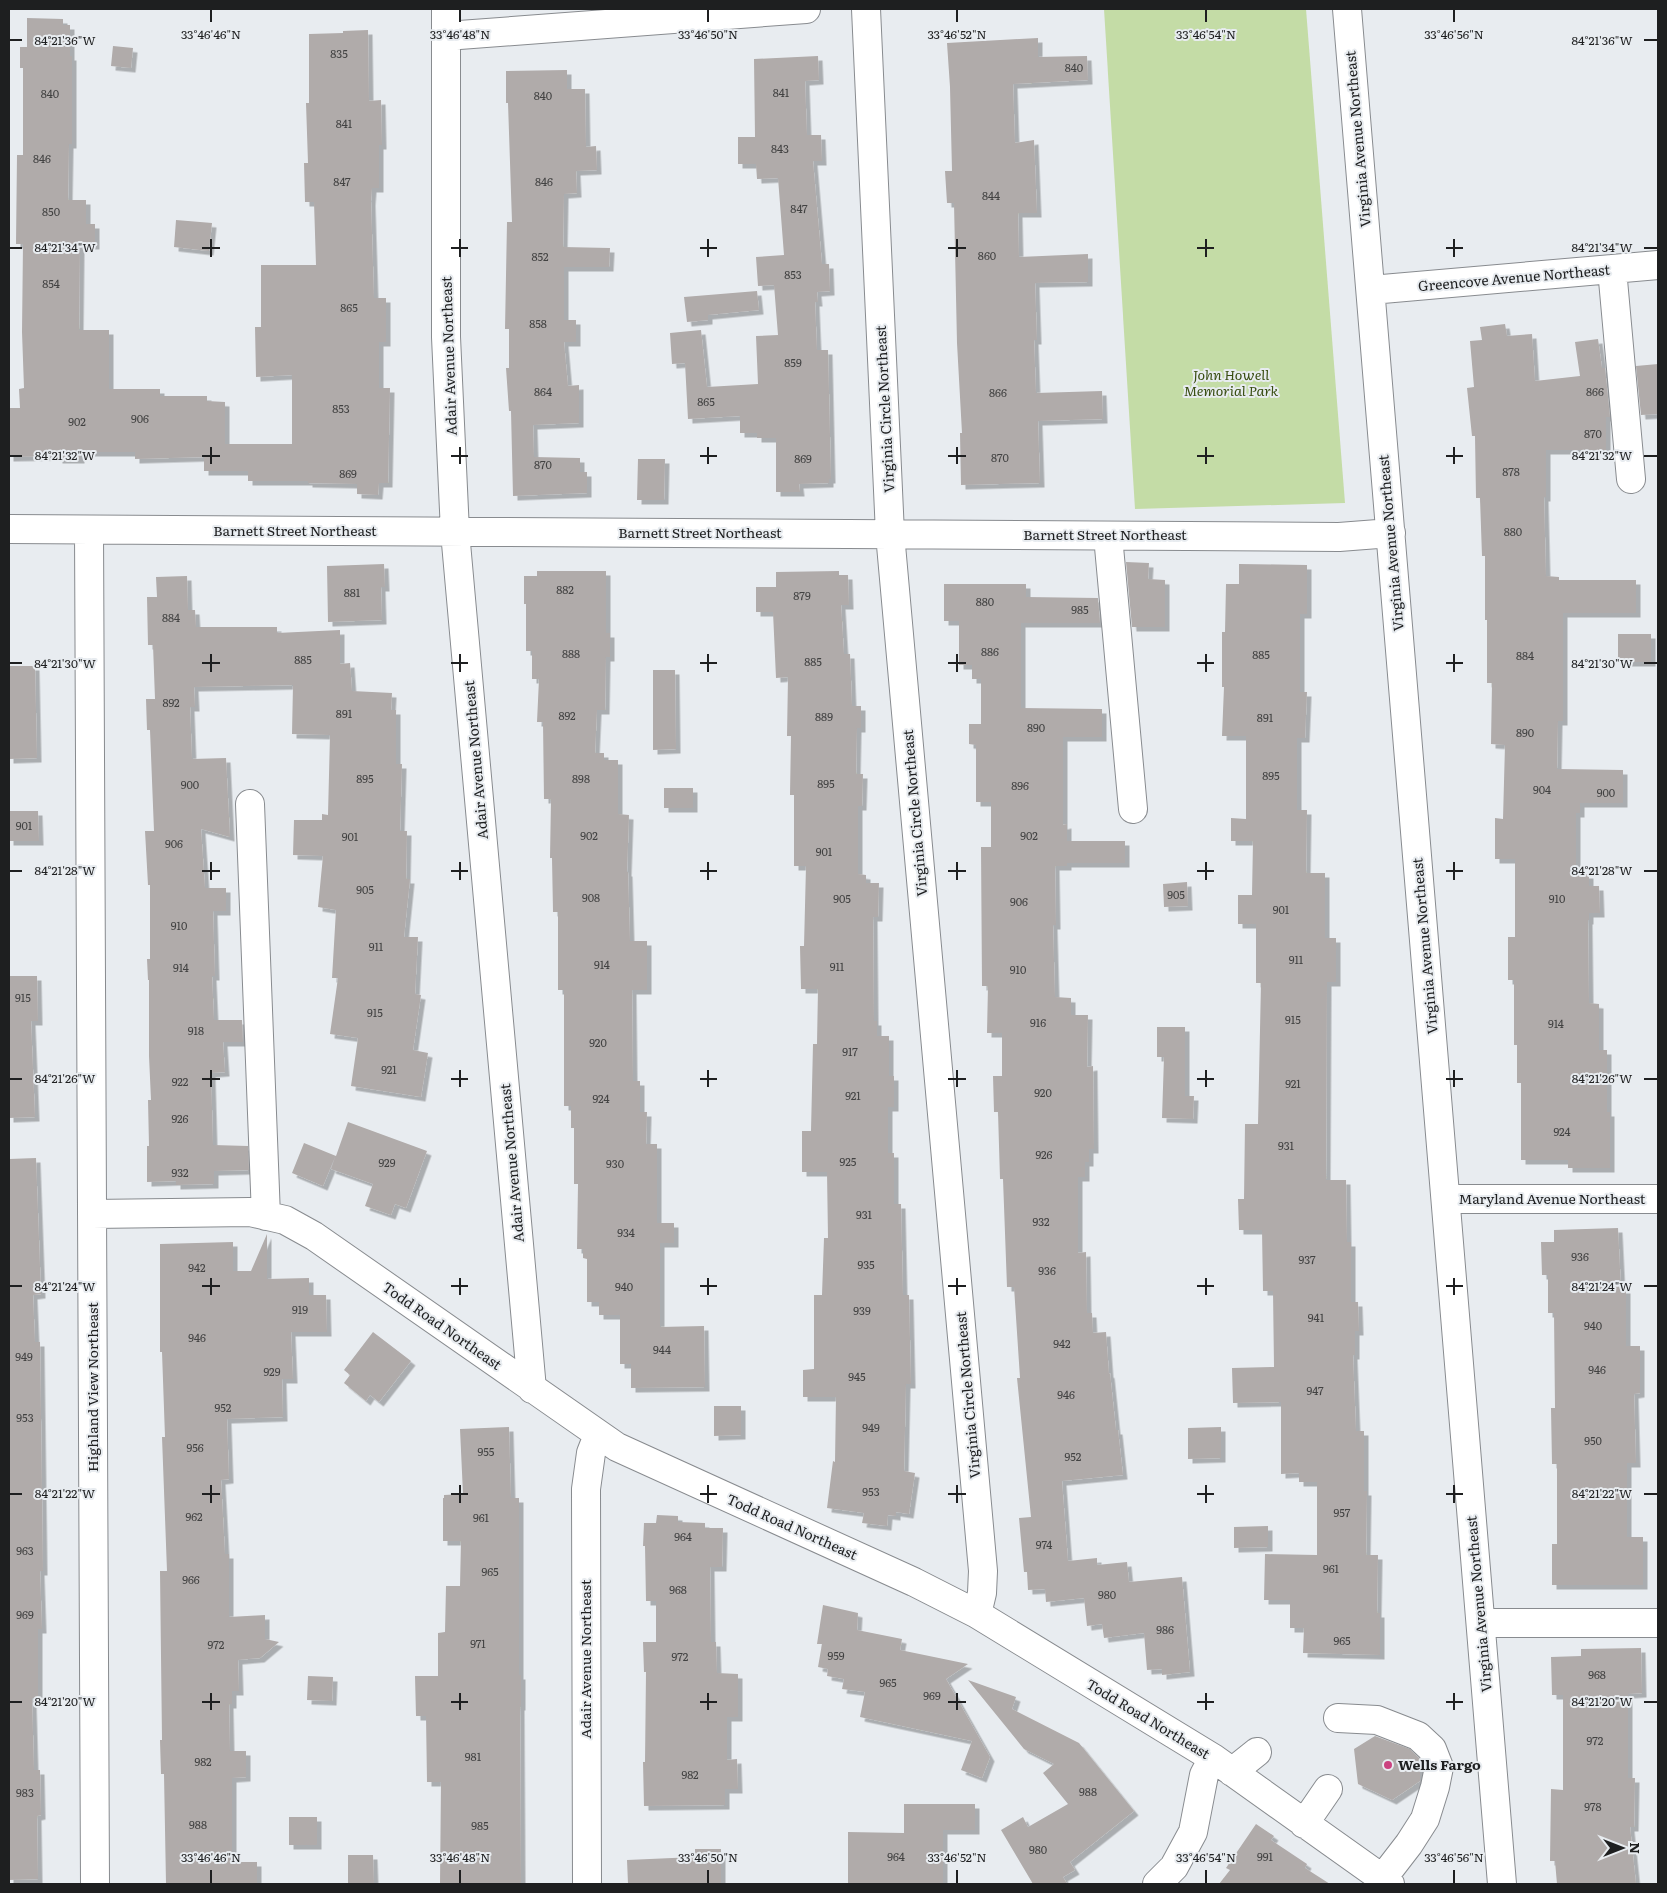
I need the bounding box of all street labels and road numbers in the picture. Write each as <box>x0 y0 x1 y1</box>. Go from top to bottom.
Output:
street label: Virginia Avenue Northeast <box>1339 50 1375 228</box>
street label: Greencove Avenue Northeast <box>1417 259 1611 295</box>
street label: Adair Avenue Northeast <box>435 276 461 436</box>
street label: Virginia Circle Northeast <box>870 324 898 493</box>
street label: Virginia Avenue Northeast <box>1372 454 1408 632</box>
street label: Barnett Street Northeast <box>213 520 377 540</box>
street label: Barnett Street Northeast <box>618 522 782 542</box>
street label: Barnett Street Northeast <box>1023 524 1187 544</box>
street label: Adair Avenue Northeast <box>458 679 492 840</box>
street label: Virginia Circle Northeast <box>897 728 931 897</box>
street label: Virginia Avenue Northeast <box>1406 857 1442 1035</box>
street label: Adair Avenue Northeast <box>494 1082 528 1243</box>
street label: Maryland Avenue Northeast <box>1458 1188 1646 1208</box>
street label: Todd Road Northeast <box>379 1277 506 1374</box>
street label: Highland View Northeast <box>82 1302 102 1472</box>
street label: Virginia Circle Northeast <box>950 1310 984 1479</box>
street label: Todd Road Northeast <box>724 1488 861 1564</box>
street label: Virginia Avenue Northeast <box>1460 1515 1496 1693</box>
street label: Adair Avenue Northeast <box>575 1579 595 1739</box>
street label: Todd Road Northeast <box>1083 1673 1214 1763</box>

